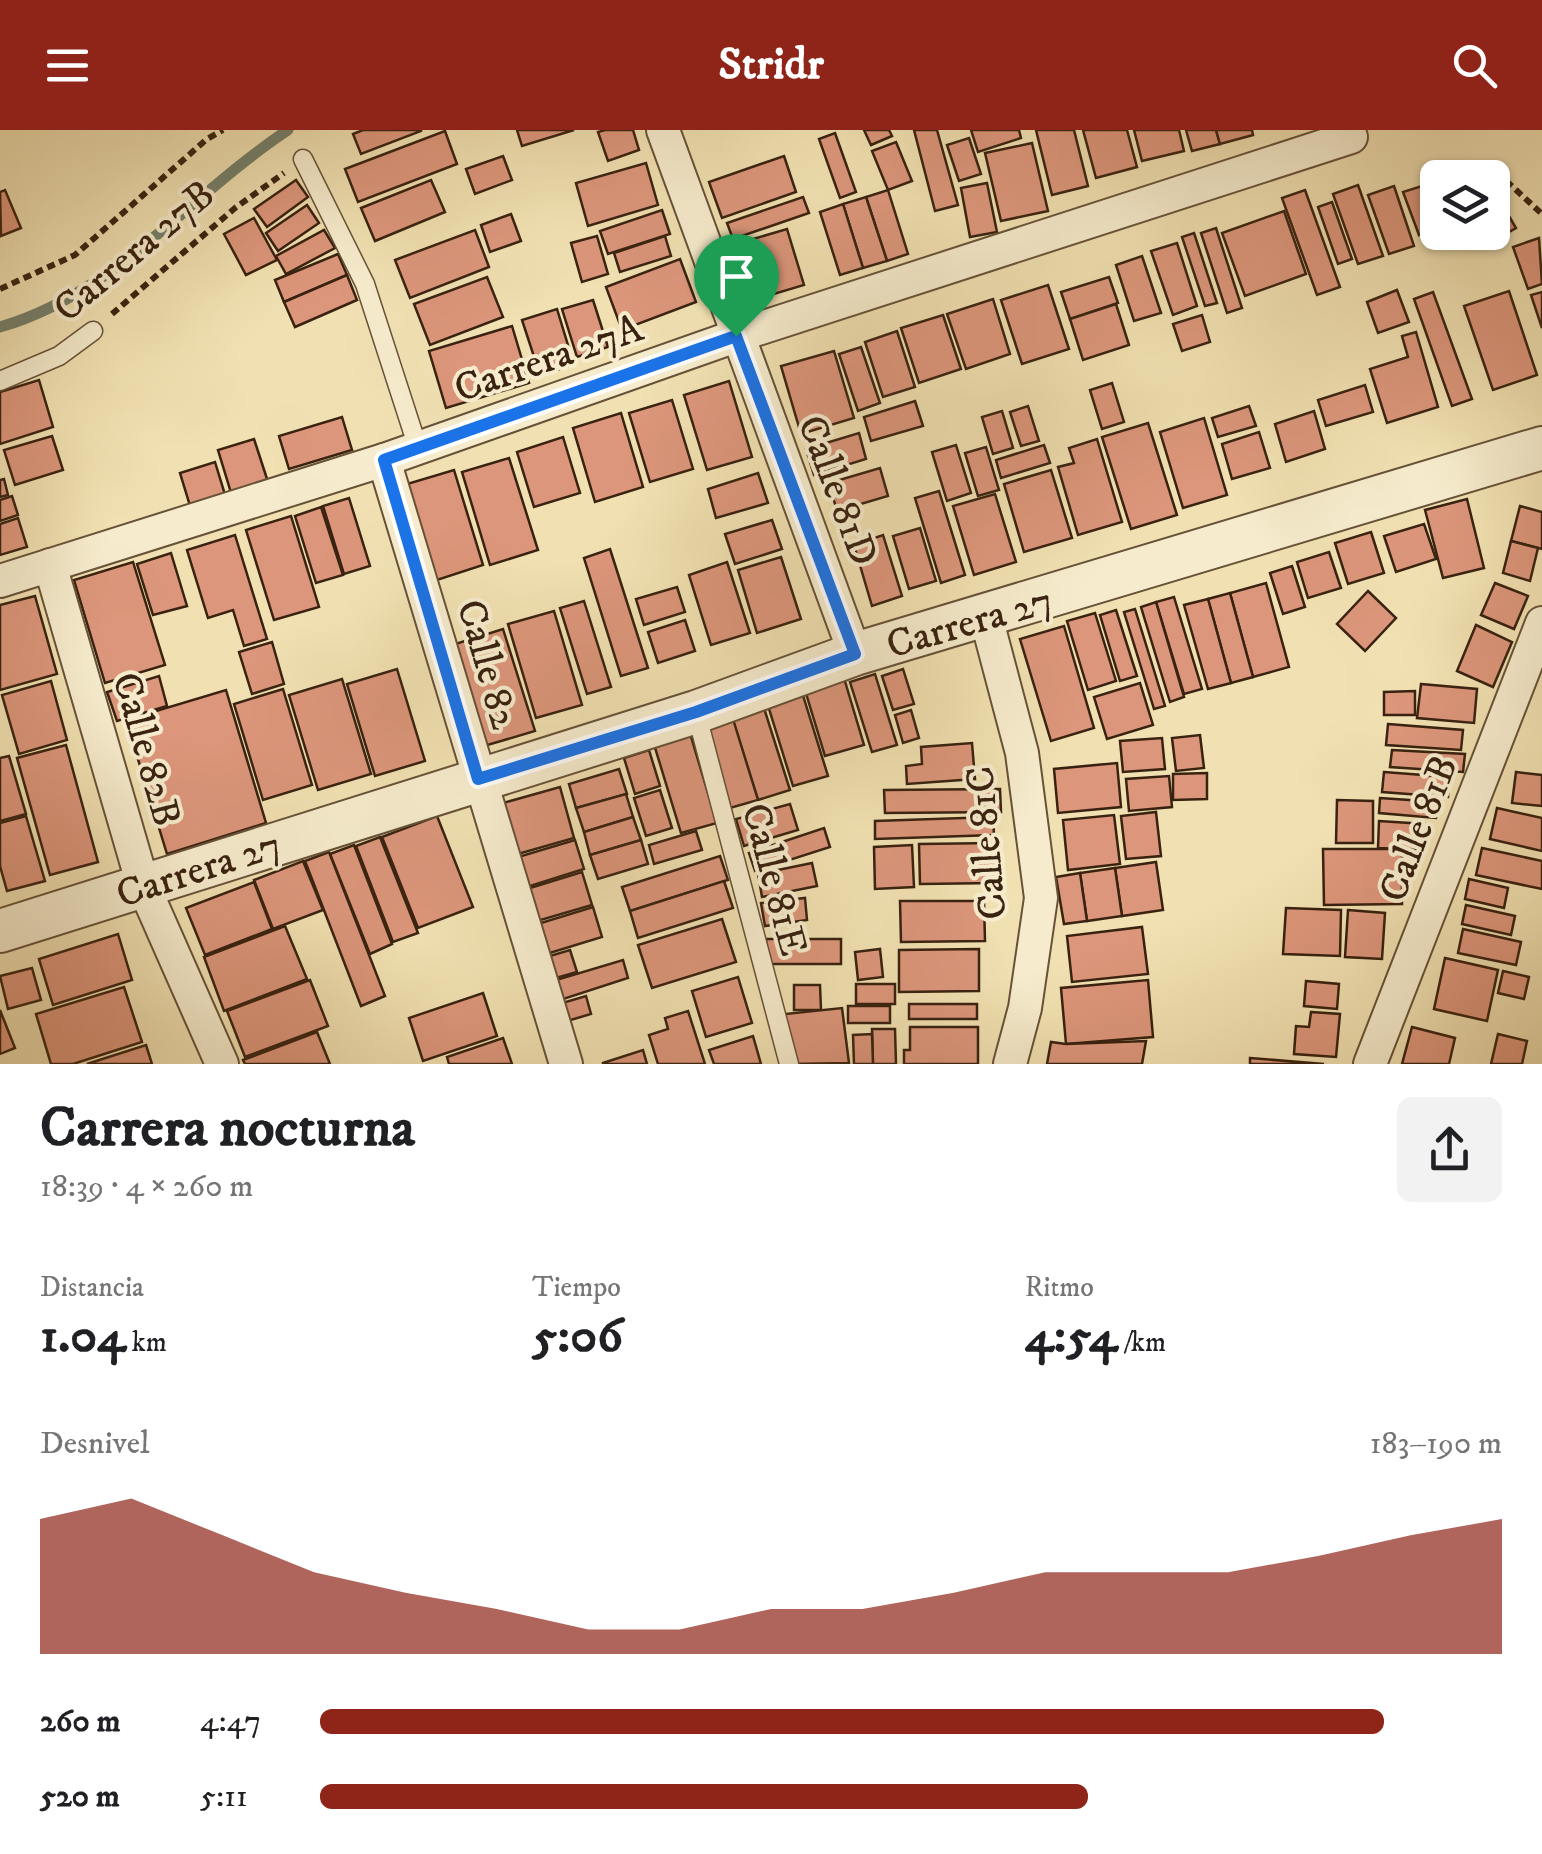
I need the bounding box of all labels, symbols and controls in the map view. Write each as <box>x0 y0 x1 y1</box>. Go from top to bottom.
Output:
text: Stridr <box>718 37 824 93</box>
icon: menu <box>40 38 95 93</box>
icon: search <box>1447 38 1502 93</box>
map controls <box>1420 160 1510 250</box>
button: layers <box>1420 160 1510 250</box>
street label: Carrera 27B <box>44 170 226 334</box>
pin <box>694 234 779 337</box>
icon: arrive <box>709 249 764 304</box>
street label: Carrera 27A <box>448 304 650 415</box>
street label: Calle 81D <box>785 409 888 573</box>
street label: Carrera 27 <box>881 576 1058 671</box>
street label: Calle 82 <box>444 594 528 736</box>
street label: Calle 82B <box>99 667 191 832</box>
street label: Calle 81B <box>1369 749 1470 909</box>
street label: Calle 81C <box>956 764 1020 922</box>
street label: Calle 81E <box>729 798 817 961</box>
street label: Carrera 27 <box>110 821 288 921</box>
text: Carrera nocturna <box>40 1095 415 1164</box>
button: share <box>1397 1097 1502 1202</box>
text: 18:39 · 4 × 260 m <box>40 1167 253 1207</box>
text: Distancia <box>40 1270 144 1305</box>
text: Tiempo <box>532 1270 621 1305</box>
text: Ritmo <box>1025 1270 1094 1305</box>
text: 1.04 <box>40 1305 126 1368</box>
text: 5:06 <box>532 1305 623 1368</box>
text: 4:54 <box>1025 1305 1117 1368</box>
text: km <box>126 1325 167 1360</box>
text: /km <box>1117 1325 1166 1360</box>
text: Desnivel <box>40 1424 150 1464</box>
text: 183–190 m <box>1370 1424 1502 1464</box>
text: 260 m <box>40 1702 121 1742</box>
text: 4:47 <box>200 1702 261 1742</box>
text: 520 m <box>40 1777 120 1817</box>
text: 5:11 <box>200 1777 248 1817</box>

